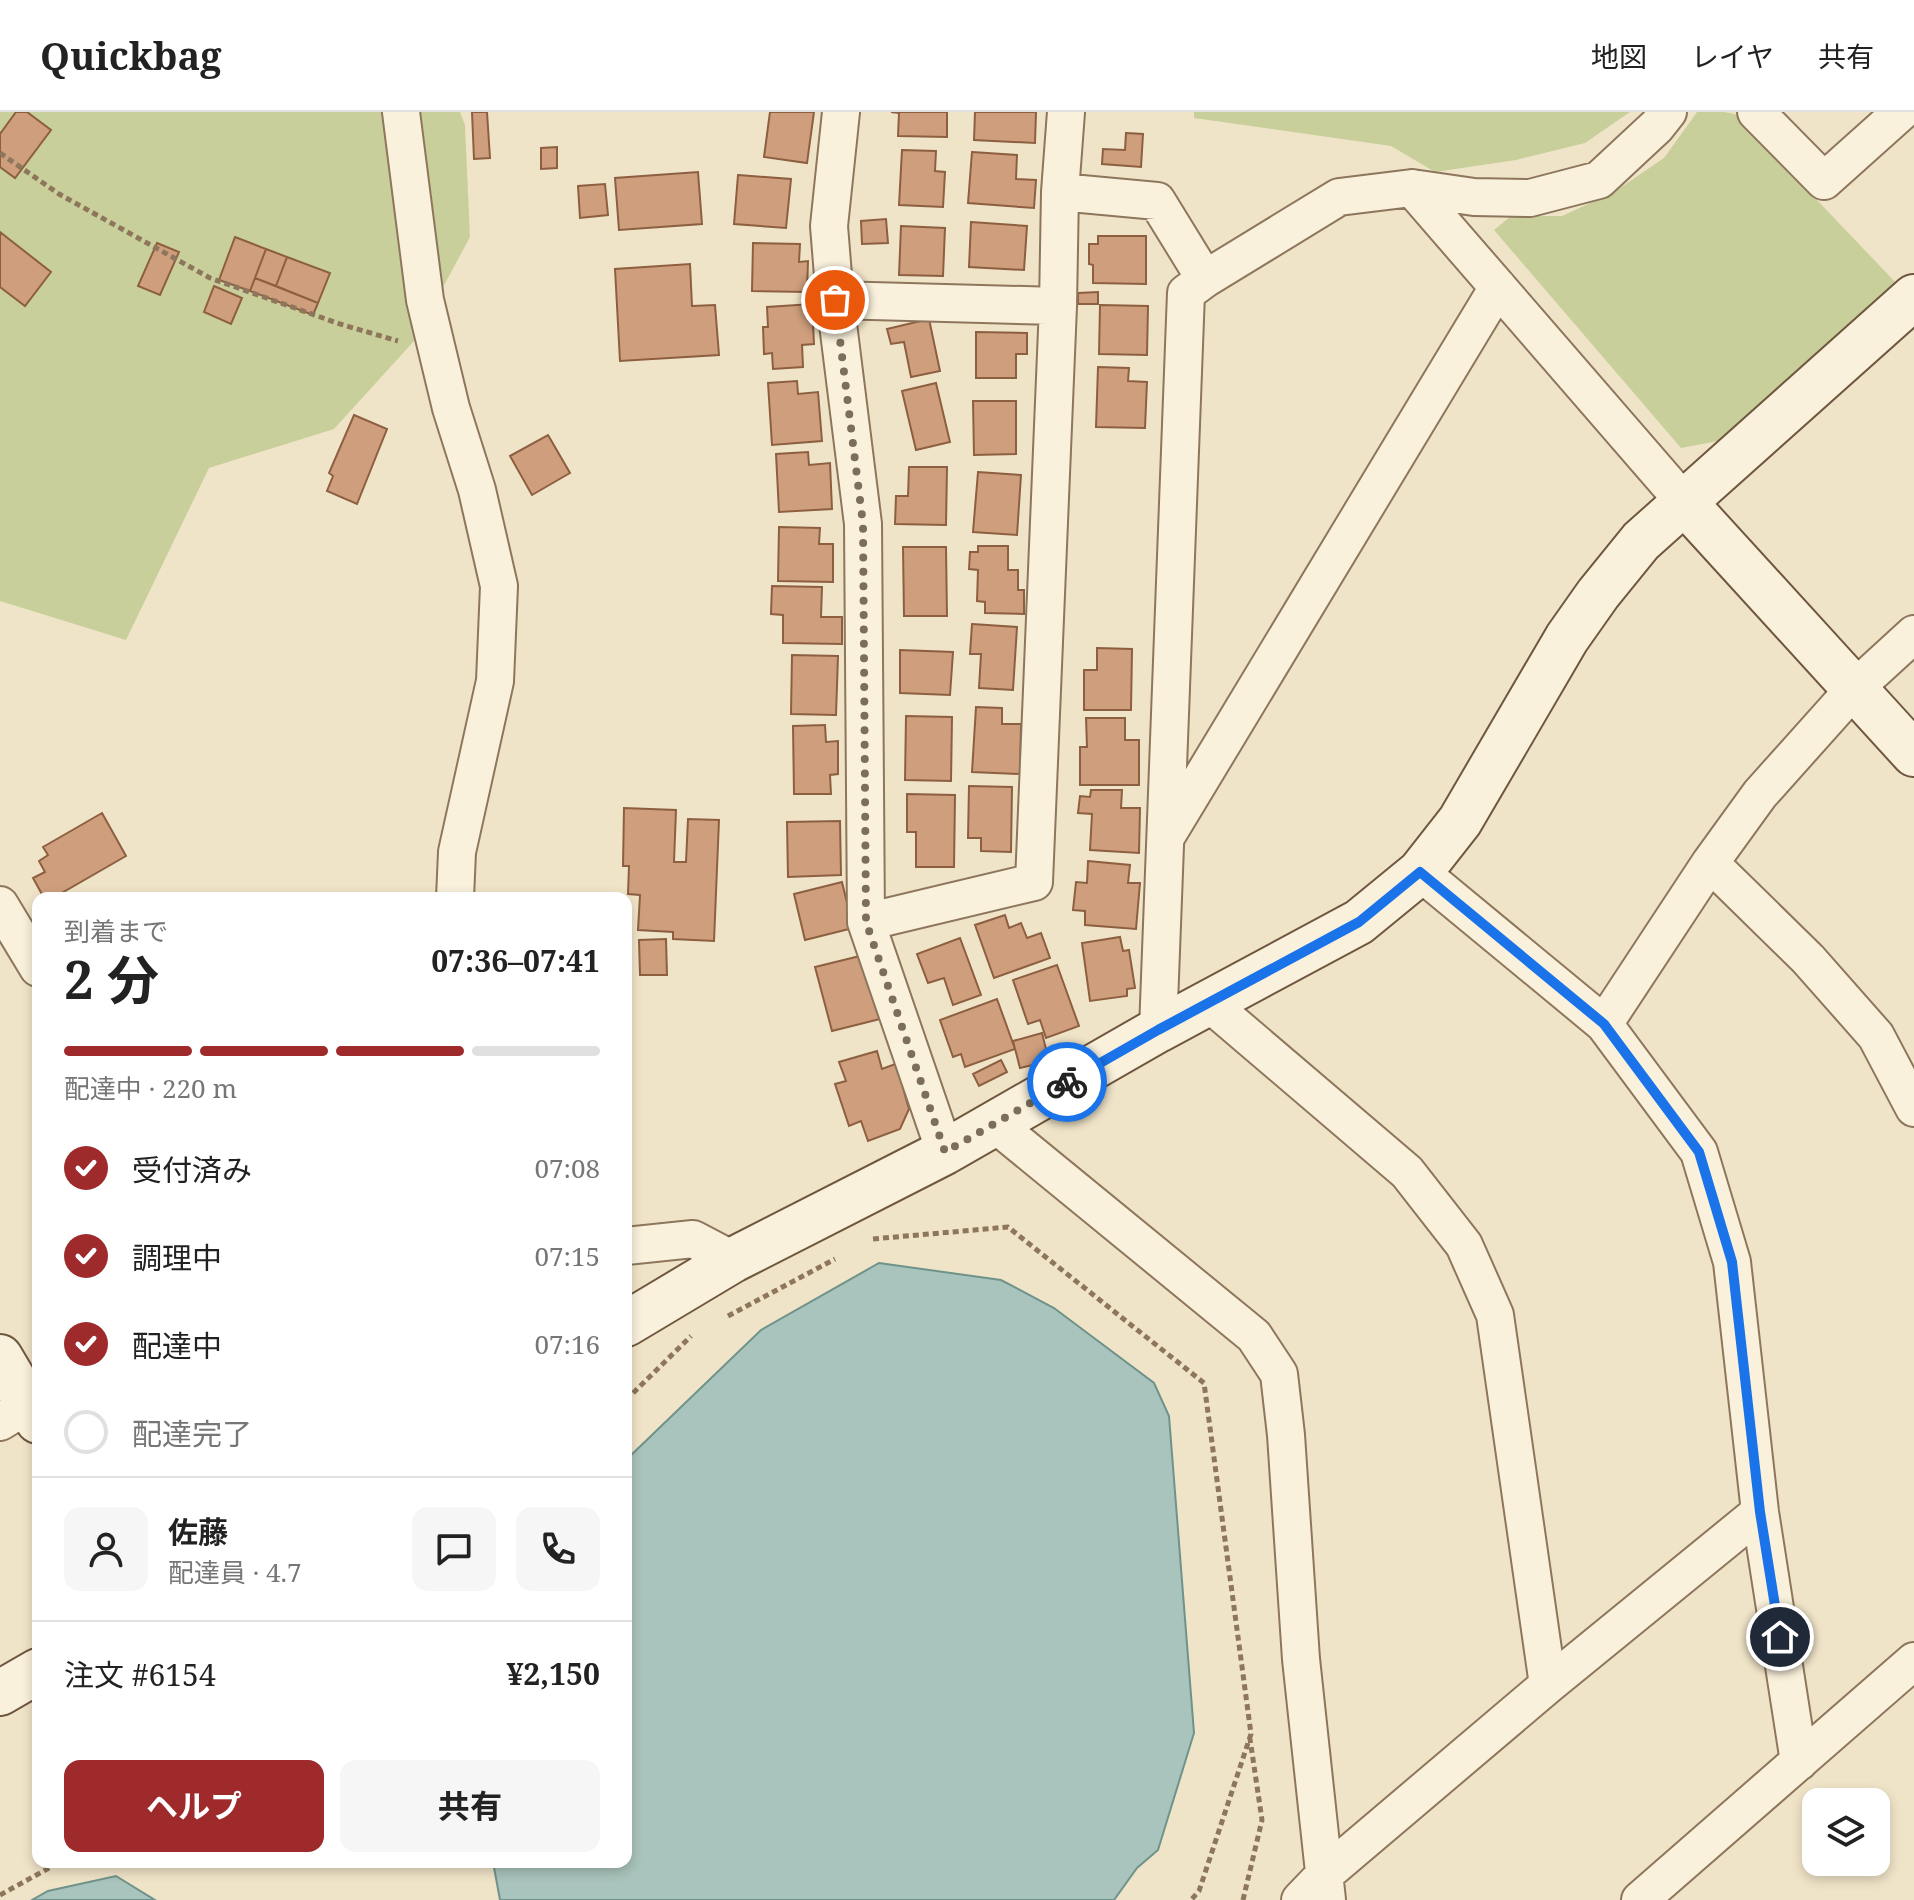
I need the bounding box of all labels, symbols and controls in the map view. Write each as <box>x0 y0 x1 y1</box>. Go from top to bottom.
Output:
text: Quickbag <box>40 29 222 81</box>
text: 地図 <box>1591 37 1647 75</box>
text: レイヤ <box>1691 37 1774 75</box>
text: 共有 <box>1818 37 1874 75</box>
pin <box>801 266 869 334</box>
icon: bag <box>813 278 857 322</box>
text: 到着まで <box>64 913 168 949</box>
text: 07:36–07:41 <box>431 940 600 981</box>
text: 2 分 <box>64 943 159 1014</box>
courier <box>1027 1042 1107 1122</box>
icon: bike <box>1045 1060 1089 1104</box>
text: 配達中 · 220 m <box>64 1070 237 1106</box>
icon: check <box>64 1146 108 1190</box>
text: 受付済み <box>132 1149 252 1190</box>
text: 07:08 <box>534 1150 600 1186</box>
icon: check <box>64 1234 108 1278</box>
text: 調理中 <box>132 1237 222 1278</box>
text: 07:15 <box>534 1238 600 1274</box>
icon: check <box>64 1322 108 1366</box>
text: 配達中 <box>132 1325 222 1366</box>
text: 07:16 <box>534 1326 600 1362</box>
text: 配達完了 <box>132 1413 252 1454</box>
button: person <box>64 1507 148 1591</box>
button: chat <box>412 1507 496 1591</box>
button: phone <box>516 1507 600 1591</box>
text: 佐藤 <box>168 1511 228 1552</box>
text: 配達員 · 4.7 <box>168 1554 302 1590</box>
pin <box>1746 1603 1814 1671</box>
icon: home <box>1758 1615 1802 1659</box>
text: ¥2,150 <box>506 1653 600 1694</box>
text: 注文 #6154 <box>64 1654 216 1695</box>
button: ヘルプ <box>64 1760 324 1852</box>
button: 共有 <box>340 1760 600 1852</box>
map controls <box>1802 1788 1890 1876</box>
button: layers <box>1802 1788 1890 1876</box>

